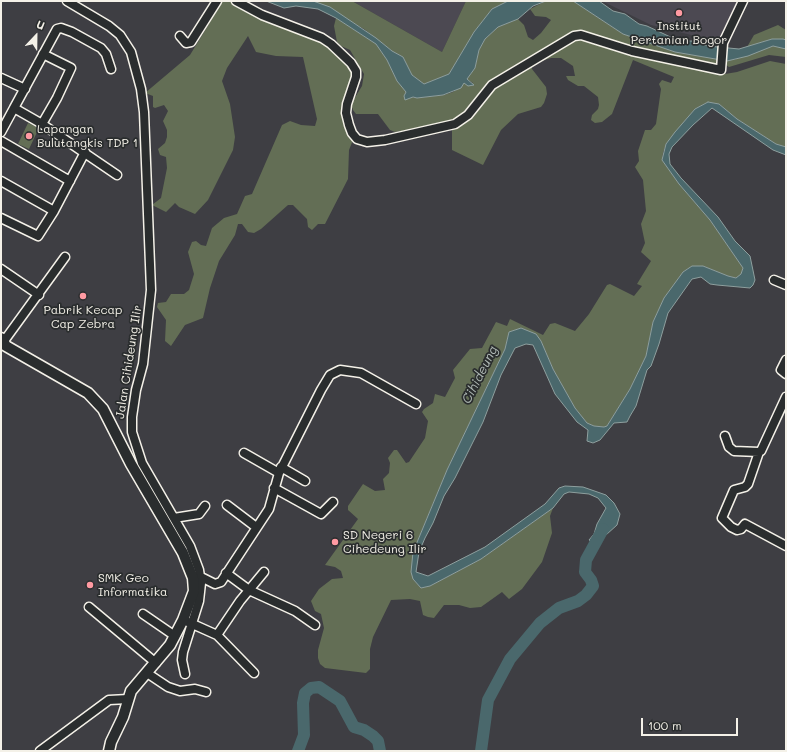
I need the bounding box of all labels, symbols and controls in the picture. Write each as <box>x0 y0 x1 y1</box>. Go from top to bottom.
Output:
marker: Institut Pertanian Bogor <box>674 8 684 18</box>
north arrow <box>16 16 56 56</box>
text: U <box>34 16 47 33</box>
place label: Institut Pertanian Bogor <box>631 19 727 47</box>
place label: Lapangan Bulutangkis TDP 1 <box>37 122 138 150</box>
marker: Lapangan Bulutangkis TDP 1 <box>24 131 34 141</box>
marker: Pabrik Kecap Cap Zebra <box>78 291 88 301</box>
place label: Pabrik Kecap Cap Zebra <box>43 303 123 331</box>
street label: Jalan Cihideung Ilir <box>113 304 145 420</box>
water label: Cihideung <box>459 344 501 406</box>
place label: SD Negeri 6 Cihedeung Ilir <box>343 528 426 556</box>
marker: SD Negeri 6 Cihedeung Ilir <box>330 537 340 547</box>
place label: SMK Geo Informatika <box>98 571 168 599</box>
marker: SMK Geo Informatika <box>85 580 95 590</box>
scale bar <box>643 710 740 736</box>
text: 100 m <box>648 717 682 733</box>

